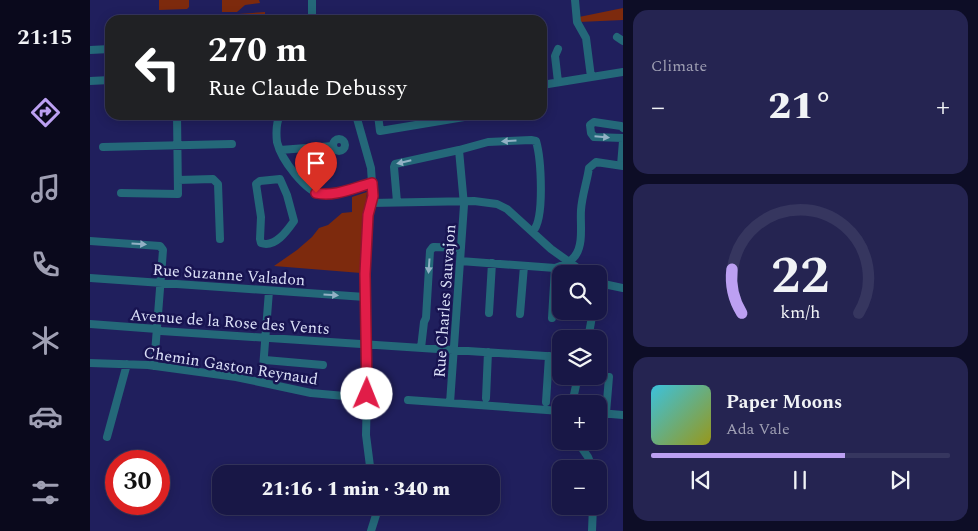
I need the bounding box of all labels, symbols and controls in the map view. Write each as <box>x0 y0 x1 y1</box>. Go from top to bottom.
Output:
text: 21:15 <box>17 21 73 54</box>
text: 270 m <box>208 24 307 77</box>
icon: left <box>125 35 190 100</box>
text: Climate <box>651 54 707 78</box>
text: Rue Claude Debussy <box>208 72 407 105</box>
text: 21° <box>768 78 833 136</box>
text: − <box>651 86 665 129</box>
text: + <box>936 86 950 129</box>
icon: directions <box>28 95 63 130</box>
one-way arrow <box>595 133 611 141</box>
one-way arrow <box>501 137 517 145</box>
pin <box>295 142 337 193</box>
icon: arrive <box>302 149 330 177</box>
one-way arrow <box>395 159 411 167</box>
icon: music <box>28 171 63 206</box>
street label: Rue Charles Sauvajon <box>428 224 462 379</box>
text: 22 <box>771 237 830 316</box>
one-way arrow <box>131 241 147 249</box>
icon: phone <box>28 247 63 282</box>
street label: Rue Suzanne Valadon <box>152 258 306 292</box>
one-way arrow <box>424 259 432 275</box>
map controls <box>552 265 607 515</box>
button: search <box>552 265 607 320</box>
one-way arrow <box>323 291 339 299</box>
text: km/h <box>780 299 821 326</box>
street label: Avenue de la Rose des Vents <box>129 303 331 341</box>
icon: climate <box>28 323 63 358</box>
button: layers <box>552 330 607 385</box>
street label: Chemin Gaston Reynaud <box>142 340 320 392</box>
position arrow <box>340 367 392 419</box>
text: Paper Moons <box>726 388 842 417</box>
button: + <box>552 395 607 450</box>
icon: car <box>28 399 63 434</box>
text: Ada Vale <box>726 417 790 441</box>
speed limit sign: 30 <box>105 450 170 515</box>
button: − <box>552 460 607 515</box>
icon: previous <box>687 466 715 494</box>
icon: pause <box>786 466 814 494</box>
icon: next <box>886 466 914 494</box>
icon: filters <box>28 475 63 510</box>
text: 21:16 · 1 min · 340 m <box>262 475 450 504</box>

